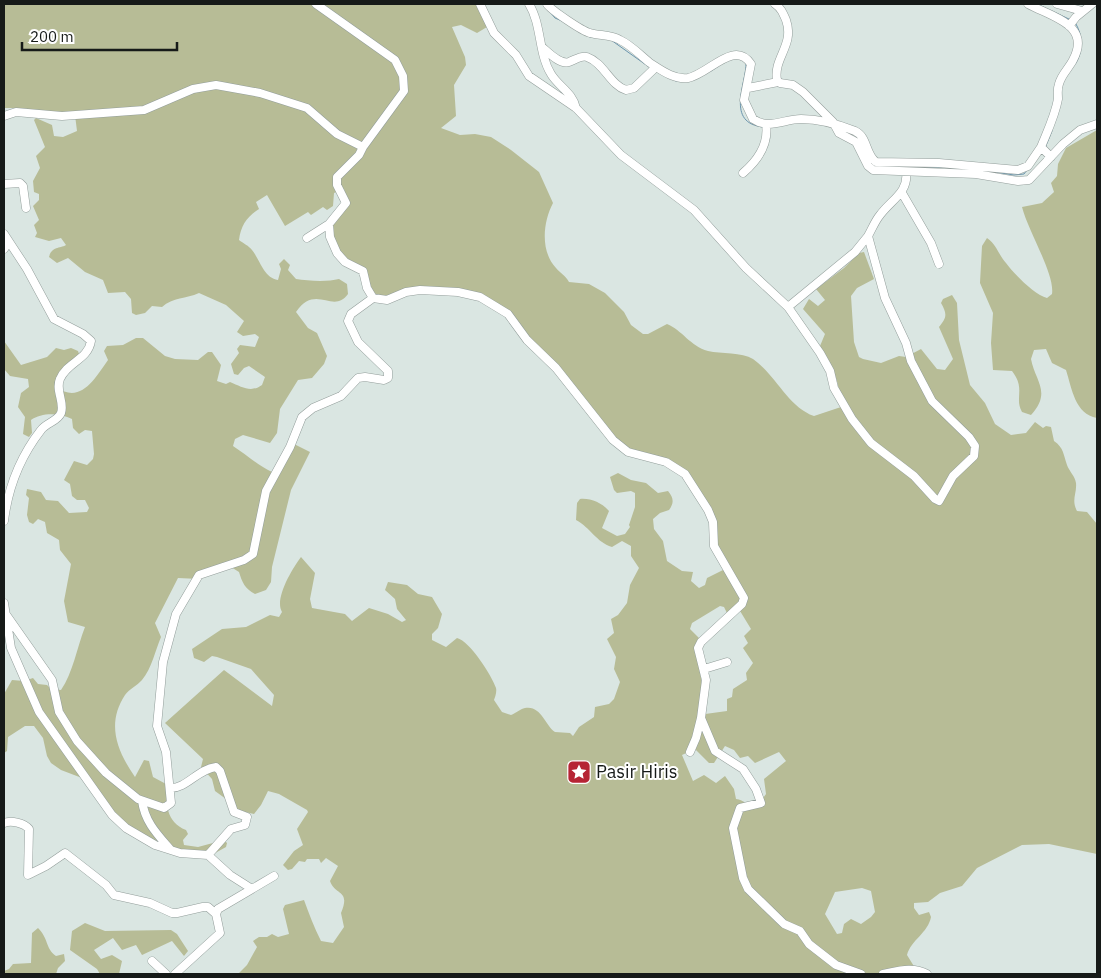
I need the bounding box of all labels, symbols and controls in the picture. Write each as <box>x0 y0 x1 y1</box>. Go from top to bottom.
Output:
scale bar <box>22 20 178 52</box>
text: 200 m <box>30 27 74 46</box>
place icon: Pasir Hiris <box>566 759 592 785</box>
place label: Pasir Hiris <box>596 760 678 783</box>

